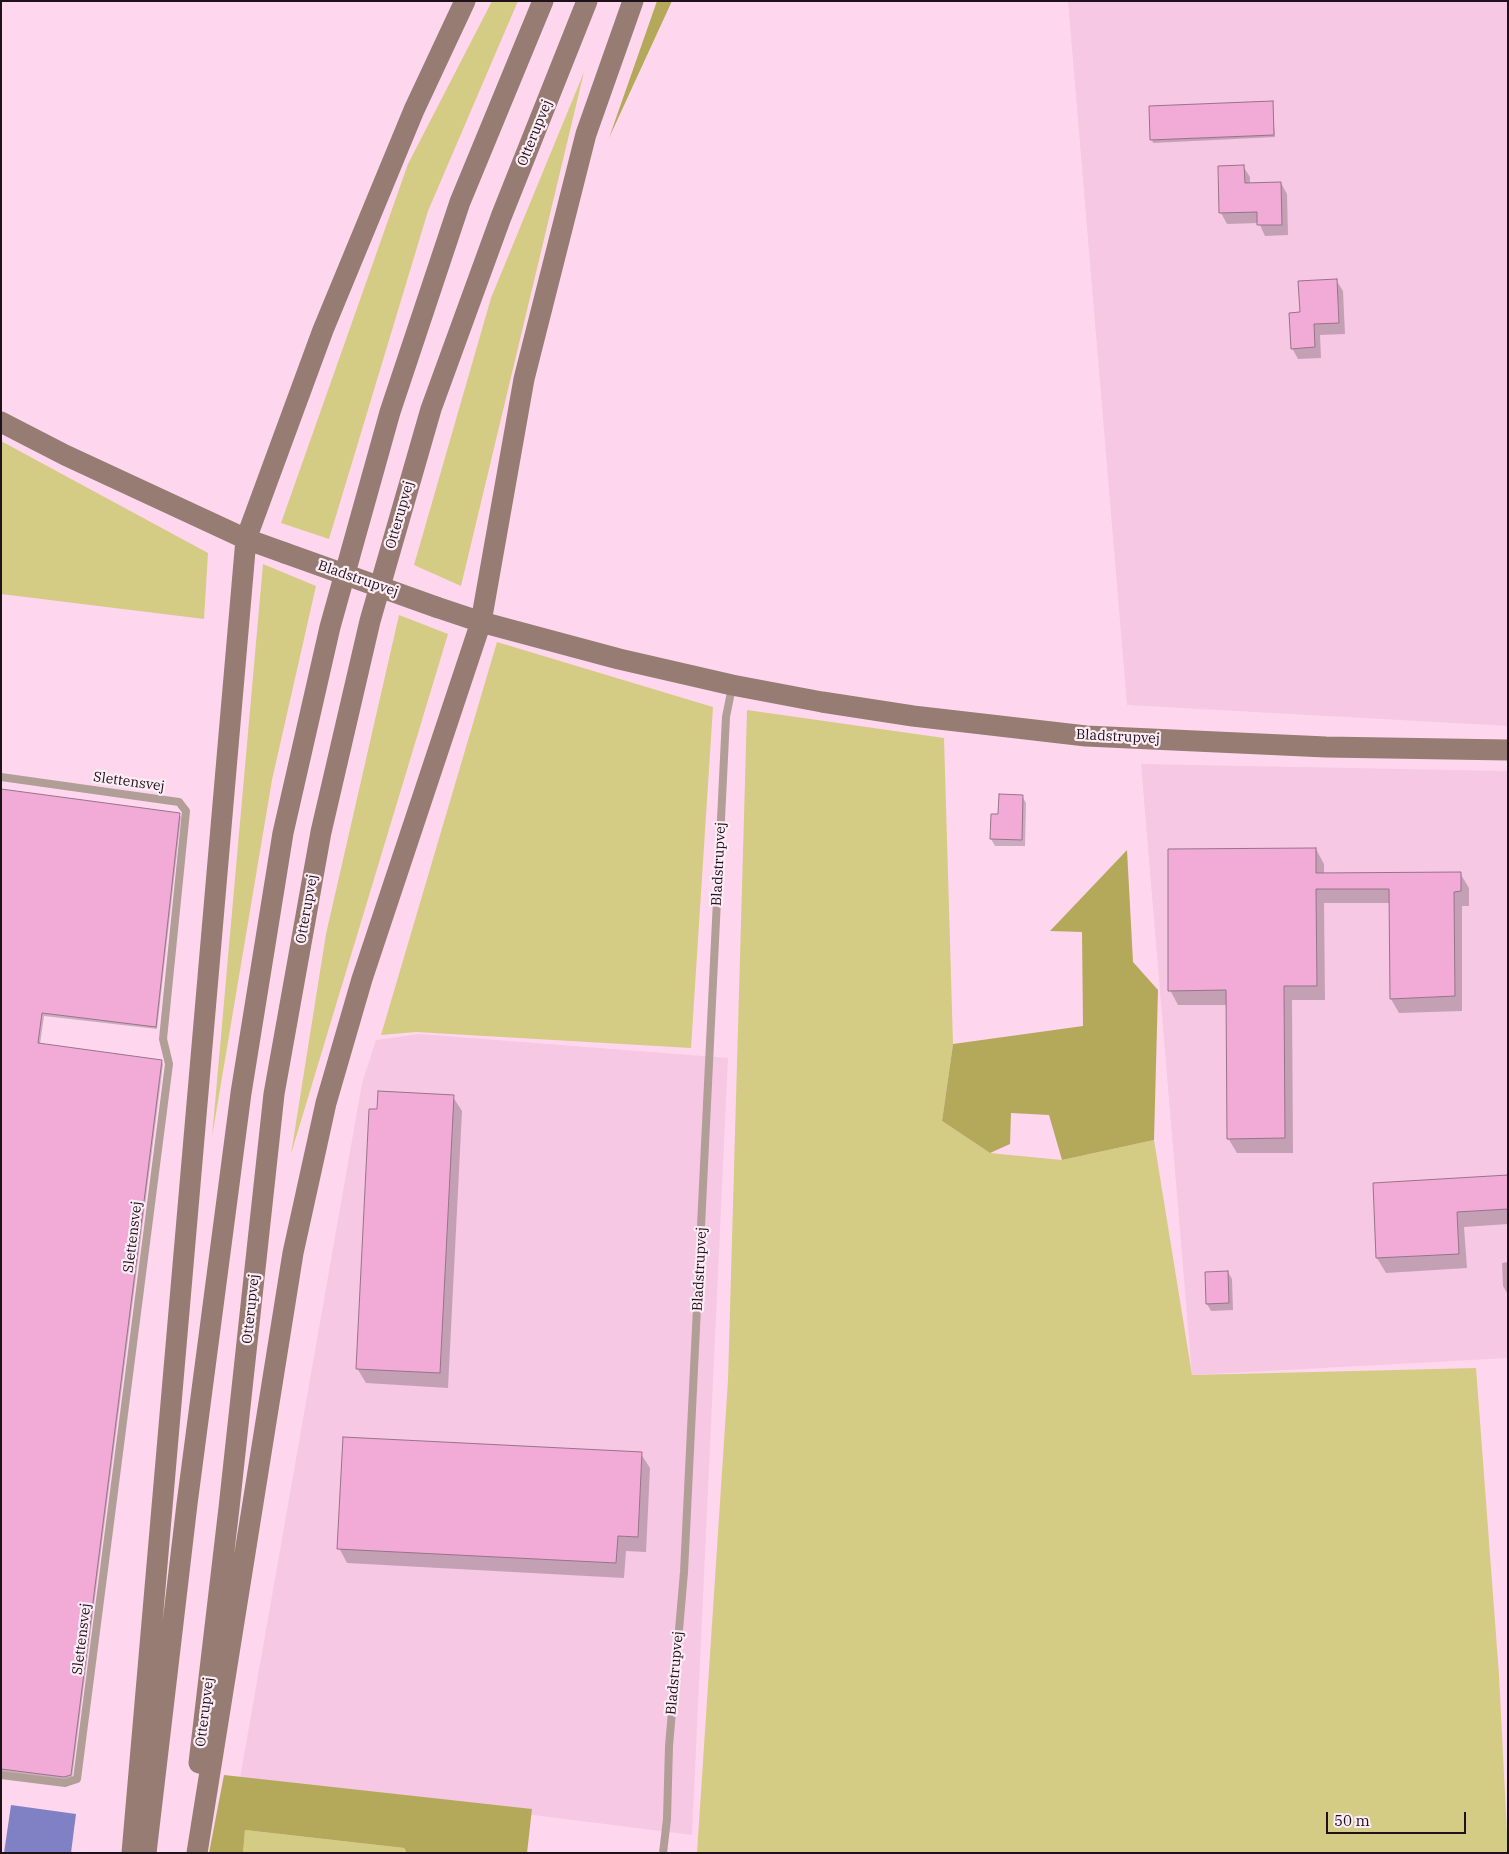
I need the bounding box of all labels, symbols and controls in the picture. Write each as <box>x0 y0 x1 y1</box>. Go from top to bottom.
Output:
street label: Otterupvej <box>514 97 556 169</box>
street label: Otterupvej <box>382 479 418 551</box>
street label: Bladstrupvej <box>315 557 401 601</box>
street label: Bladstrupvej <box>1076 726 1160 748</box>
street label: Slettensvej <box>92 769 166 795</box>
street label: Bladstrupvej <box>708 822 730 906</box>
street label: Otterupvej <box>293 873 321 945</box>
street label: Slettensvej <box>120 1200 146 1274</box>
street label: Bladstrupvej <box>689 1227 711 1311</box>
street label: Otterupvej <box>239 1273 263 1345</box>
street label: Slettensvej <box>69 1602 95 1676</box>
street label: Bladstrupvej <box>663 1630 687 1716</box>
street label: Otterupvej <box>192 1676 218 1748</box>
scale bar <box>1329 1802 1469 1834</box>
text: 50 m <box>1334 1811 1370 1830</box>

